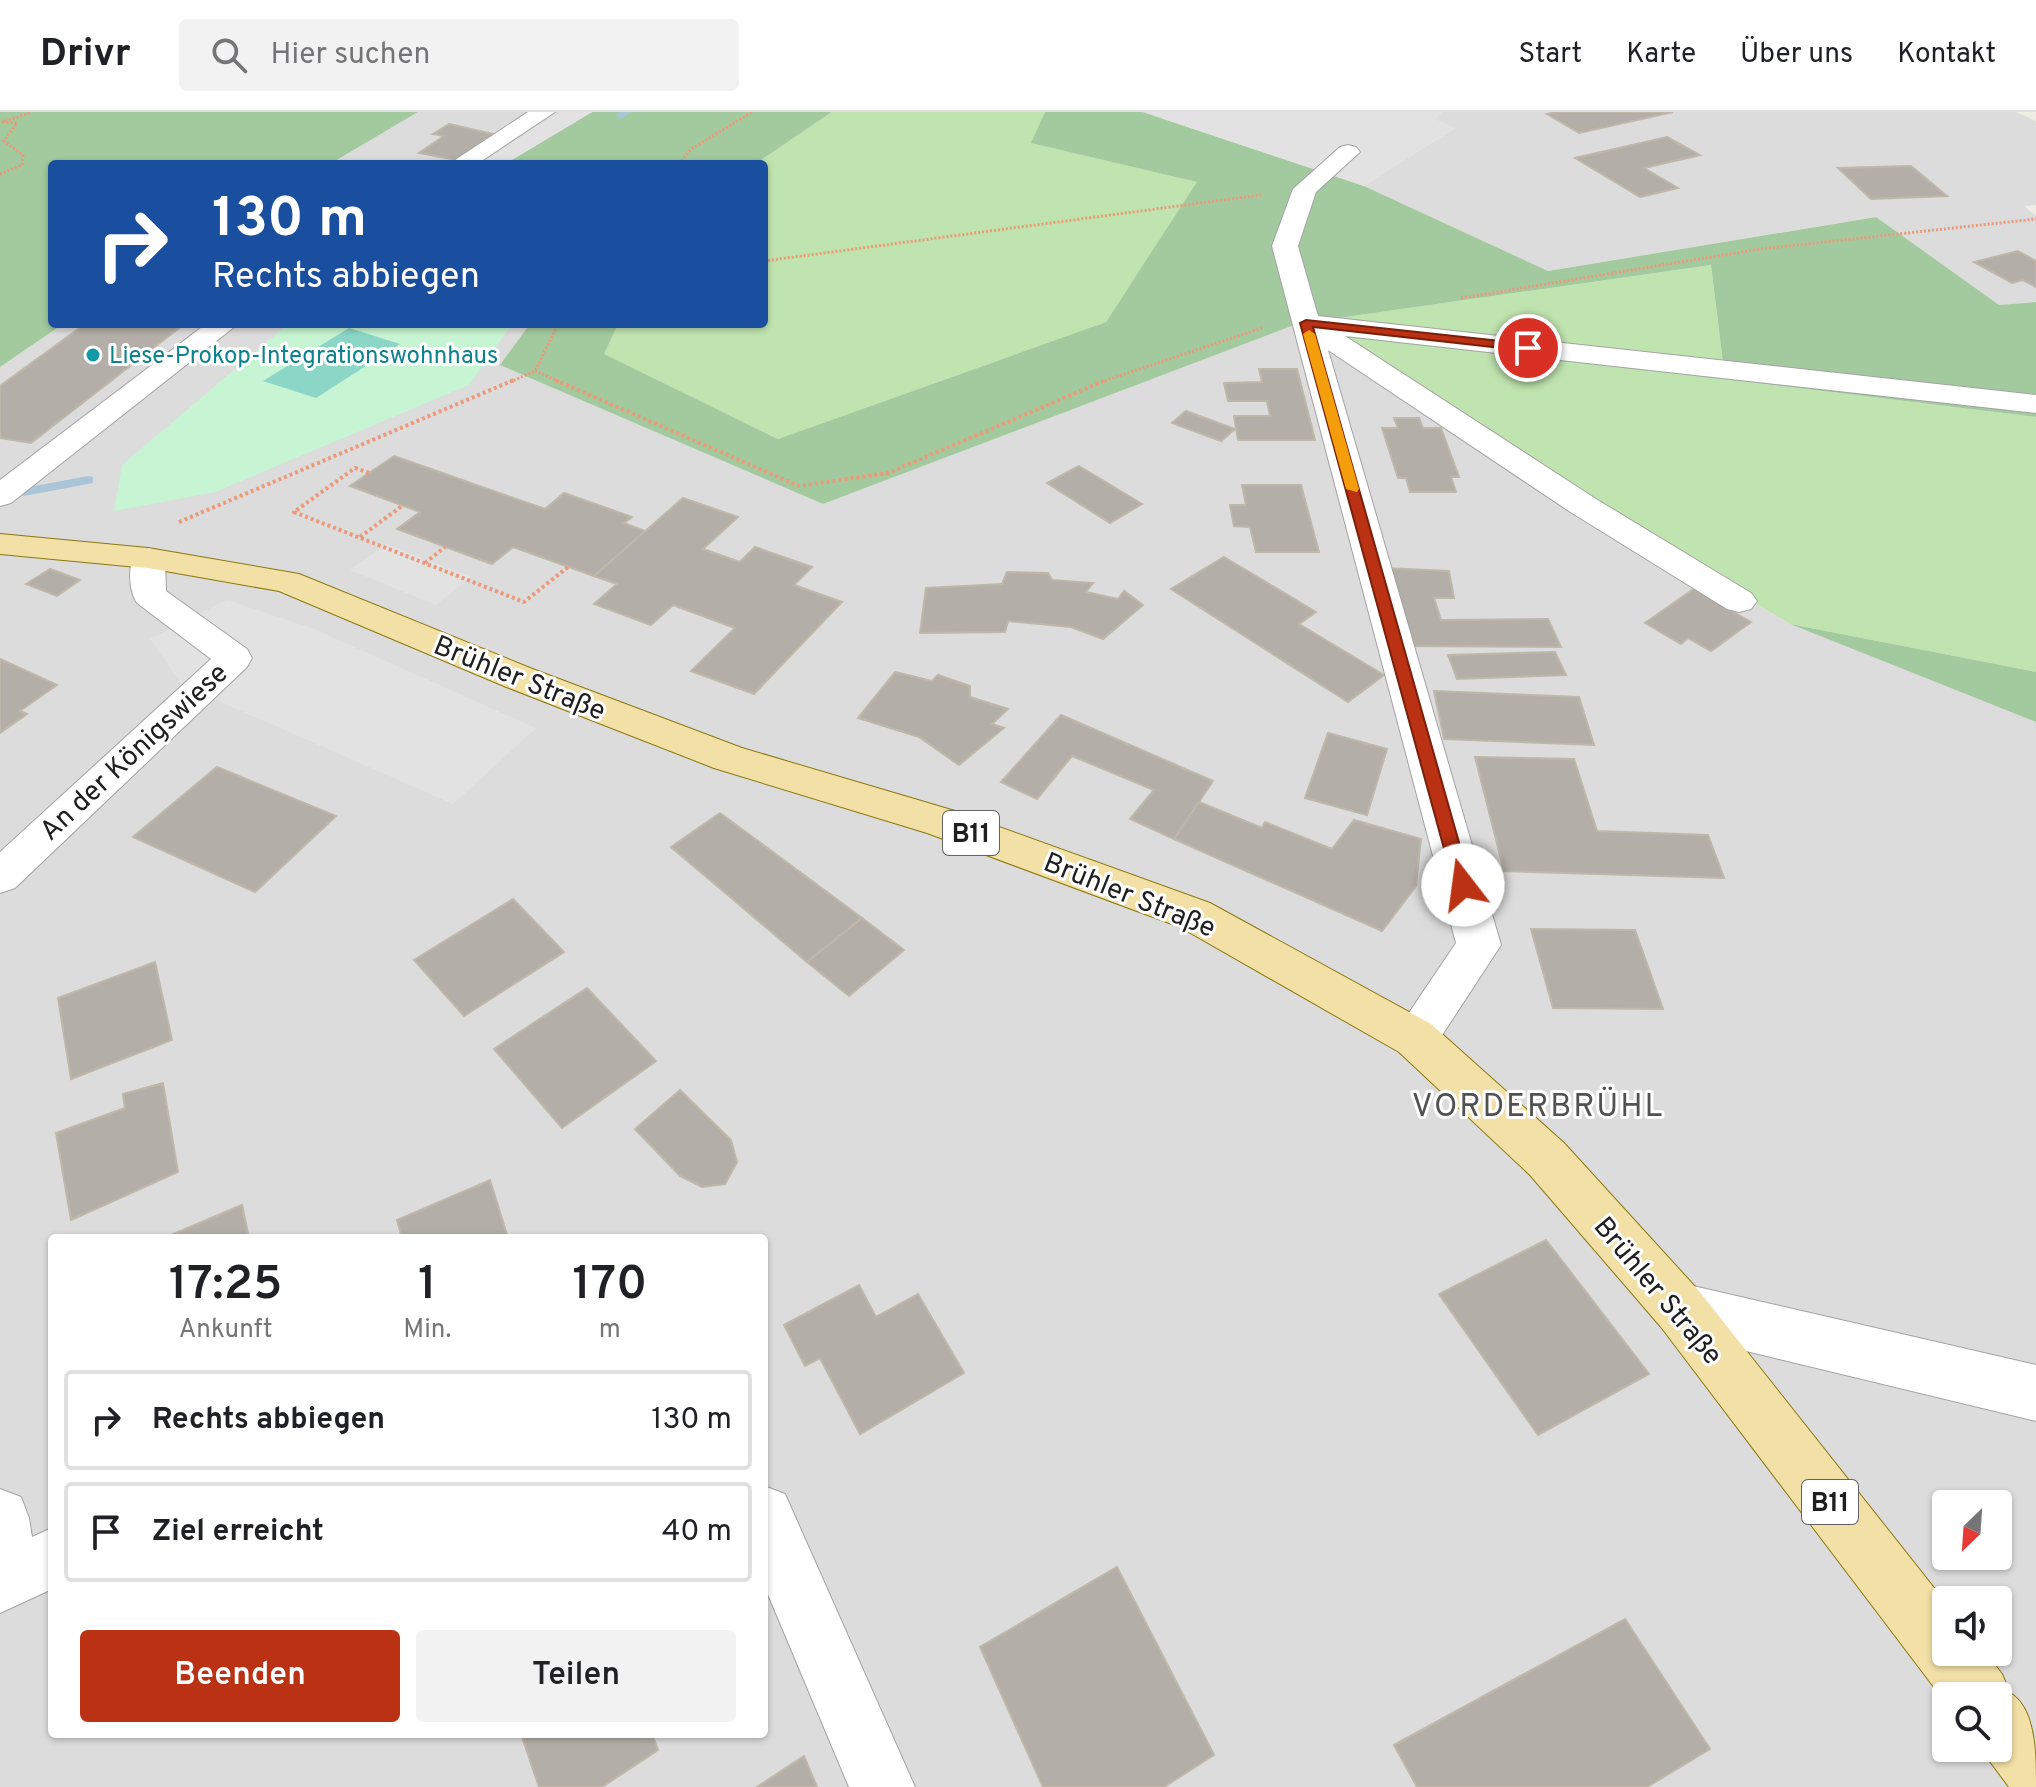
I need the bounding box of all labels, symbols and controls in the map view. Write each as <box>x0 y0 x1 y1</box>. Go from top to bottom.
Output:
search box <box>179 19 739 91</box>
text: Drivr <box>40 31 131 80</box>
icon: search <box>207 33 251 77</box>
text: Hier suchen <box>271 37 431 74</box>
text: Start <box>1518 37 1582 73</box>
text: Karte <box>1626 37 1696 73</box>
text: Über uns <box>1740 37 1853 73</box>
text: Kontakt <box>1897 37 1996 73</box>
text: 130 m <box>212 186 367 256</box>
icon: right <box>80 192 184 296</box>
text: Rechts abbiegen <box>212 255 480 301</box>
pin <box>1494 314 1562 382</box>
icon: arrive <box>1506 326 1550 370</box>
place label: Liese-Prokop-Integrationswohnhaus <box>109 342 498 372</box>
marker: Liese-Prokop-Integrationswohnhaus <box>84 346 102 364</box>
street label: Brühler Straße <box>428 629 610 731</box>
street label: An der Königswiese <box>33 657 237 850</box>
road number: B11 <box>943 811 999 855</box>
position arrow <box>1421 843 1505 927</box>
street label: Brühler Straße <box>1038 846 1220 948</box>
district label: VORDERBRÜHL <box>1412 1086 1664 1128</box>
street label: Brühler Straße <box>1584 1210 1729 1373</box>
text: 17:25 <box>169 1256 283 1316</box>
text: 1 <box>418 1256 437 1316</box>
text: 170 <box>572 1256 647 1316</box>
text: Ankunft <box>179 1314 273 1347</box>
text: Min. <box>403 1314 451 1347</box>
text: m <box>599 1314 621 1347</box>
icon: right <box>84 1398 128 1442</box>
text: Rechts abbiegen <box>152 1402 385 1439</box>
text: 130 m <box>651 1402 732 1439</box>
road number: B11 <box>1802 1480 1858 1524</box>
north arrow <box>1932 1490 2012 1570</box>
map controls <box>1932 1490 2012 1762</box>
icon: arrive <box>84 1510 128 1554</box>
text: Ziel erreicht <box>152 1514 324 1551</box>
text: 40 m <box>662 1514 732 1551</box>
button: sound <box>1932 1586 2012 1666</box>
button: Beenden <box>80 1630 400 1722</box>
button: Teilen <box>416 1630 736 1722</box>
button: search <box>1932 1682 2012 1762</box>

